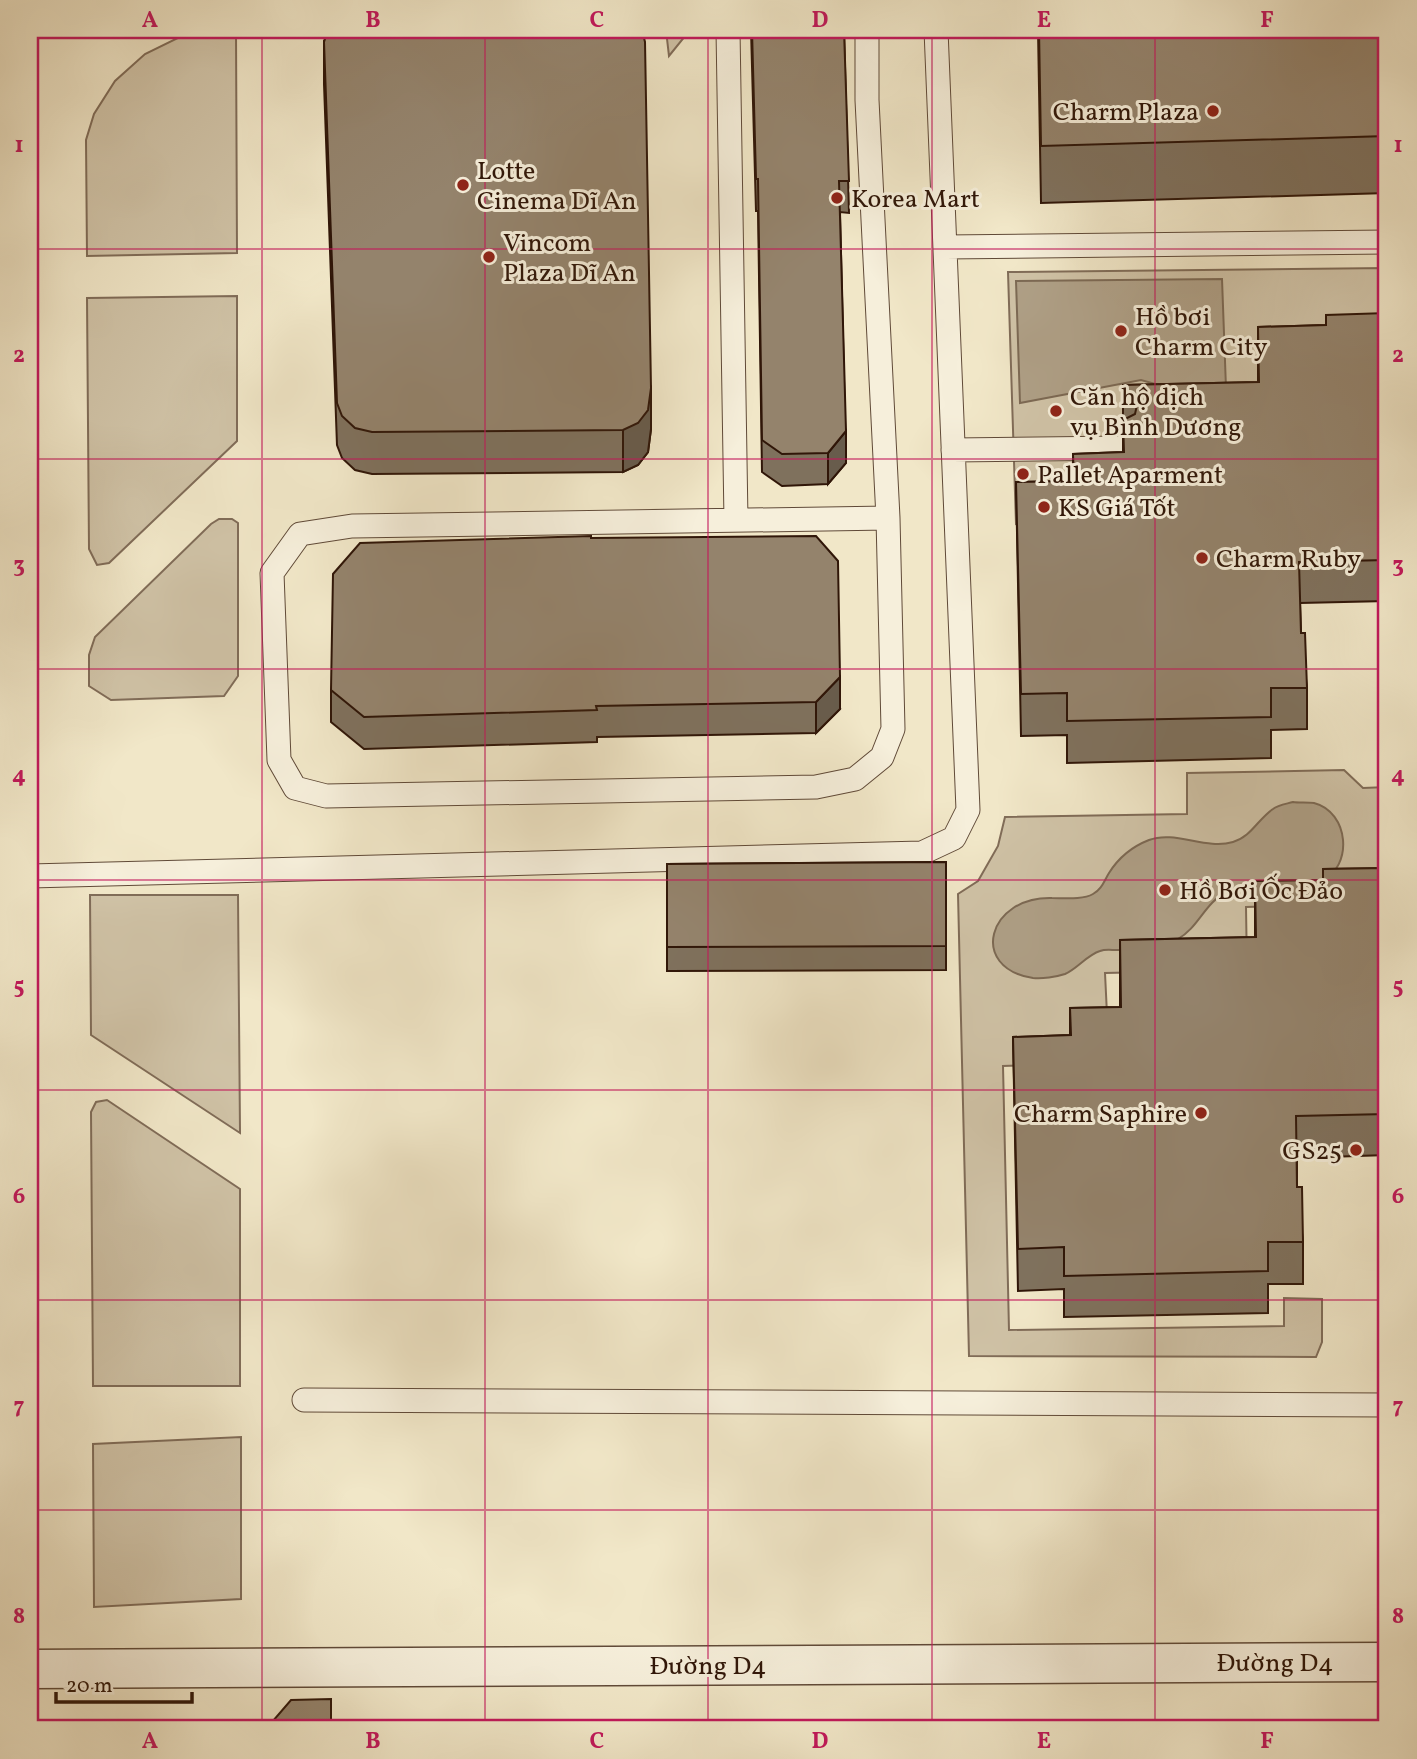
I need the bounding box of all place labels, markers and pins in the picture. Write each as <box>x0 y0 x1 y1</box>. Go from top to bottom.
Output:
place label: Charm Plaza <box>1053 95 1199 131</box>
marker: Charm Plaza <box>1205 103 1221 119</box>
place label: Lotte Cinema Dĩ An <box>477 154 637 220</box>
marker: Lotte Cinema Dĩ An <box>455 177 471 193</box>
place label: Korea Mart <box>851 182 980 218</box>
marker: Korea Mart <box>829 190 845 206</box>
place label: Vincom Plaza Dĩ An <box>503 226 636 292</box>
marker: Vincom Plaza Dĩ An <box>481 249 497 265</box>
place label: Hồ bơi Charm City <box>1135 300 1268 366</box>
marker: Hồ bơi Charm City <box>1113 323 1129 339</box>
place label: Căn hộ dịch vụ Bình Dương <box>1070 380 1241 446</box>
marker: Căn hộ dịch vụ Bình Dương <box>1048 403 1064 419</box>
place label: Pallet Aparment <box>1037 458 1223 494</box>
marker: Pallet Aparment <box>1015 466 1031 482</box>
place label: KS Giá Tốt <box>1058 491 1176 527</box>
marker: KS Giá Tốt <box>1036 499 1052 515</box>
place label: Charm Ruby <box>1216 542 1361 578</box>
marker: Charm Ruby <box>1194 550 1210 566</box>
place label: Hồ Bơi Ốc Đảo <box>1179 873 1343 910</box>
marker: Hồ Bơi Ốc Đảo <box>1157 882 1173 898</box>
place label: Charm Saphire <box>1014 1097 1187 1133</box>
marker: Charm Saphire <box>1193 1105 1209 1121</box>
place label: GS25 <box>1282 1134 1342 1170</box>
marker: GS25 <box>1348 1142 1364 1158</box>

